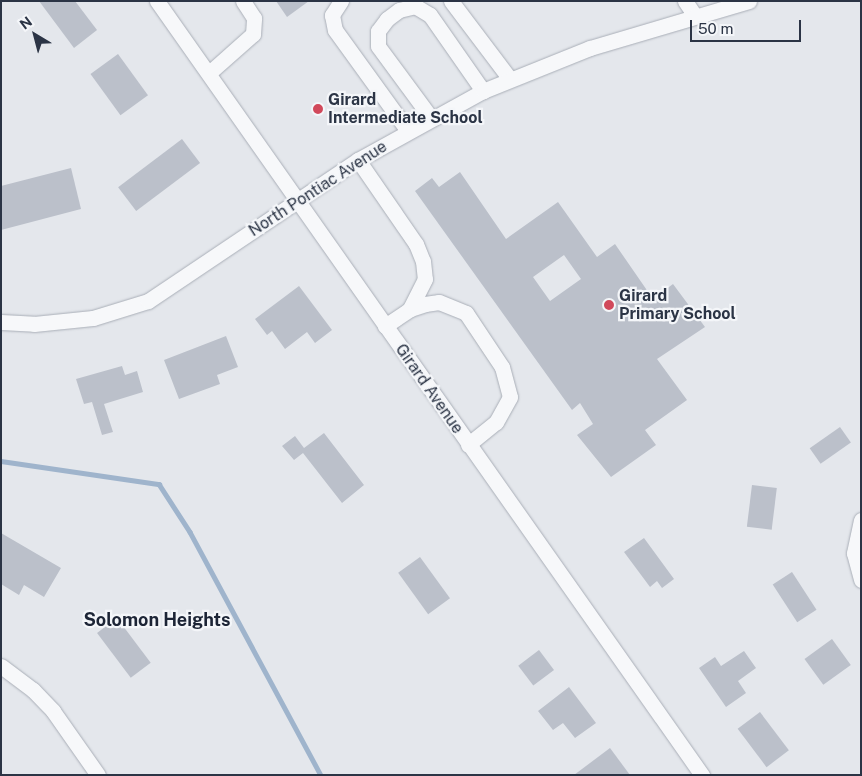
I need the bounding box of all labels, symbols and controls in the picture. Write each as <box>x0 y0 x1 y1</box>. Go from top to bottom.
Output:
north arrow <box>10 10 60 60</box>
scale bar <box>692 10 803 42</box>
text: N <box>17 13 35 33</box>
text: 50 m <box>698 20 733 37</box>
place label: Girard Intermediate School <box>328 90 483 128</box>
marker: Girard Intermediate School <box>312 103 324 115</box>
street label: North Pontiac Avenue <box>245 137 391 241</box>
place label: Girard Primary School <box>619 286 736 324</box>
marker: Girard Primary School <box>603 299 615 311</box>
street label: Girard Avenue <box>391 340 467 438</box>
district label: Solomon Heights <box>84 609 230 631</box>

